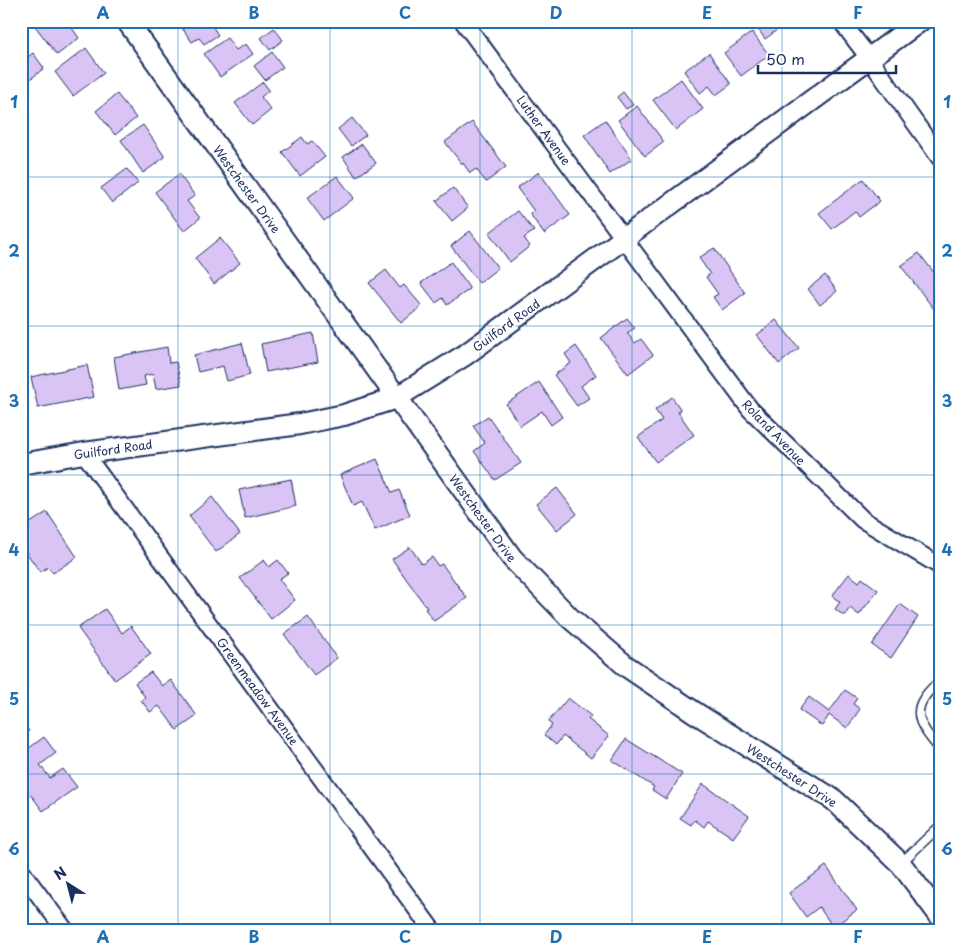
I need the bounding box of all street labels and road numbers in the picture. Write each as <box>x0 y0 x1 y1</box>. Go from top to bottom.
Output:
street label: Luther Avenue <box>513 92 576 169</box>
street label: Westchester Drive <box>209 141 285 237</box>
street label: Guilford Road <box>469 294 543 356</box>
street label: Roland Avenue <box>738 395 810 469</box>
street label: Guilford Road <box>72 435 154 463</box>
street label: Westchester Drive <box>445 470 521 566</box>
street label: Greenmeadow Avenue <box>213 634 303 748</box>
street label: Westchester Drive <box>743 739 841 811</box>

